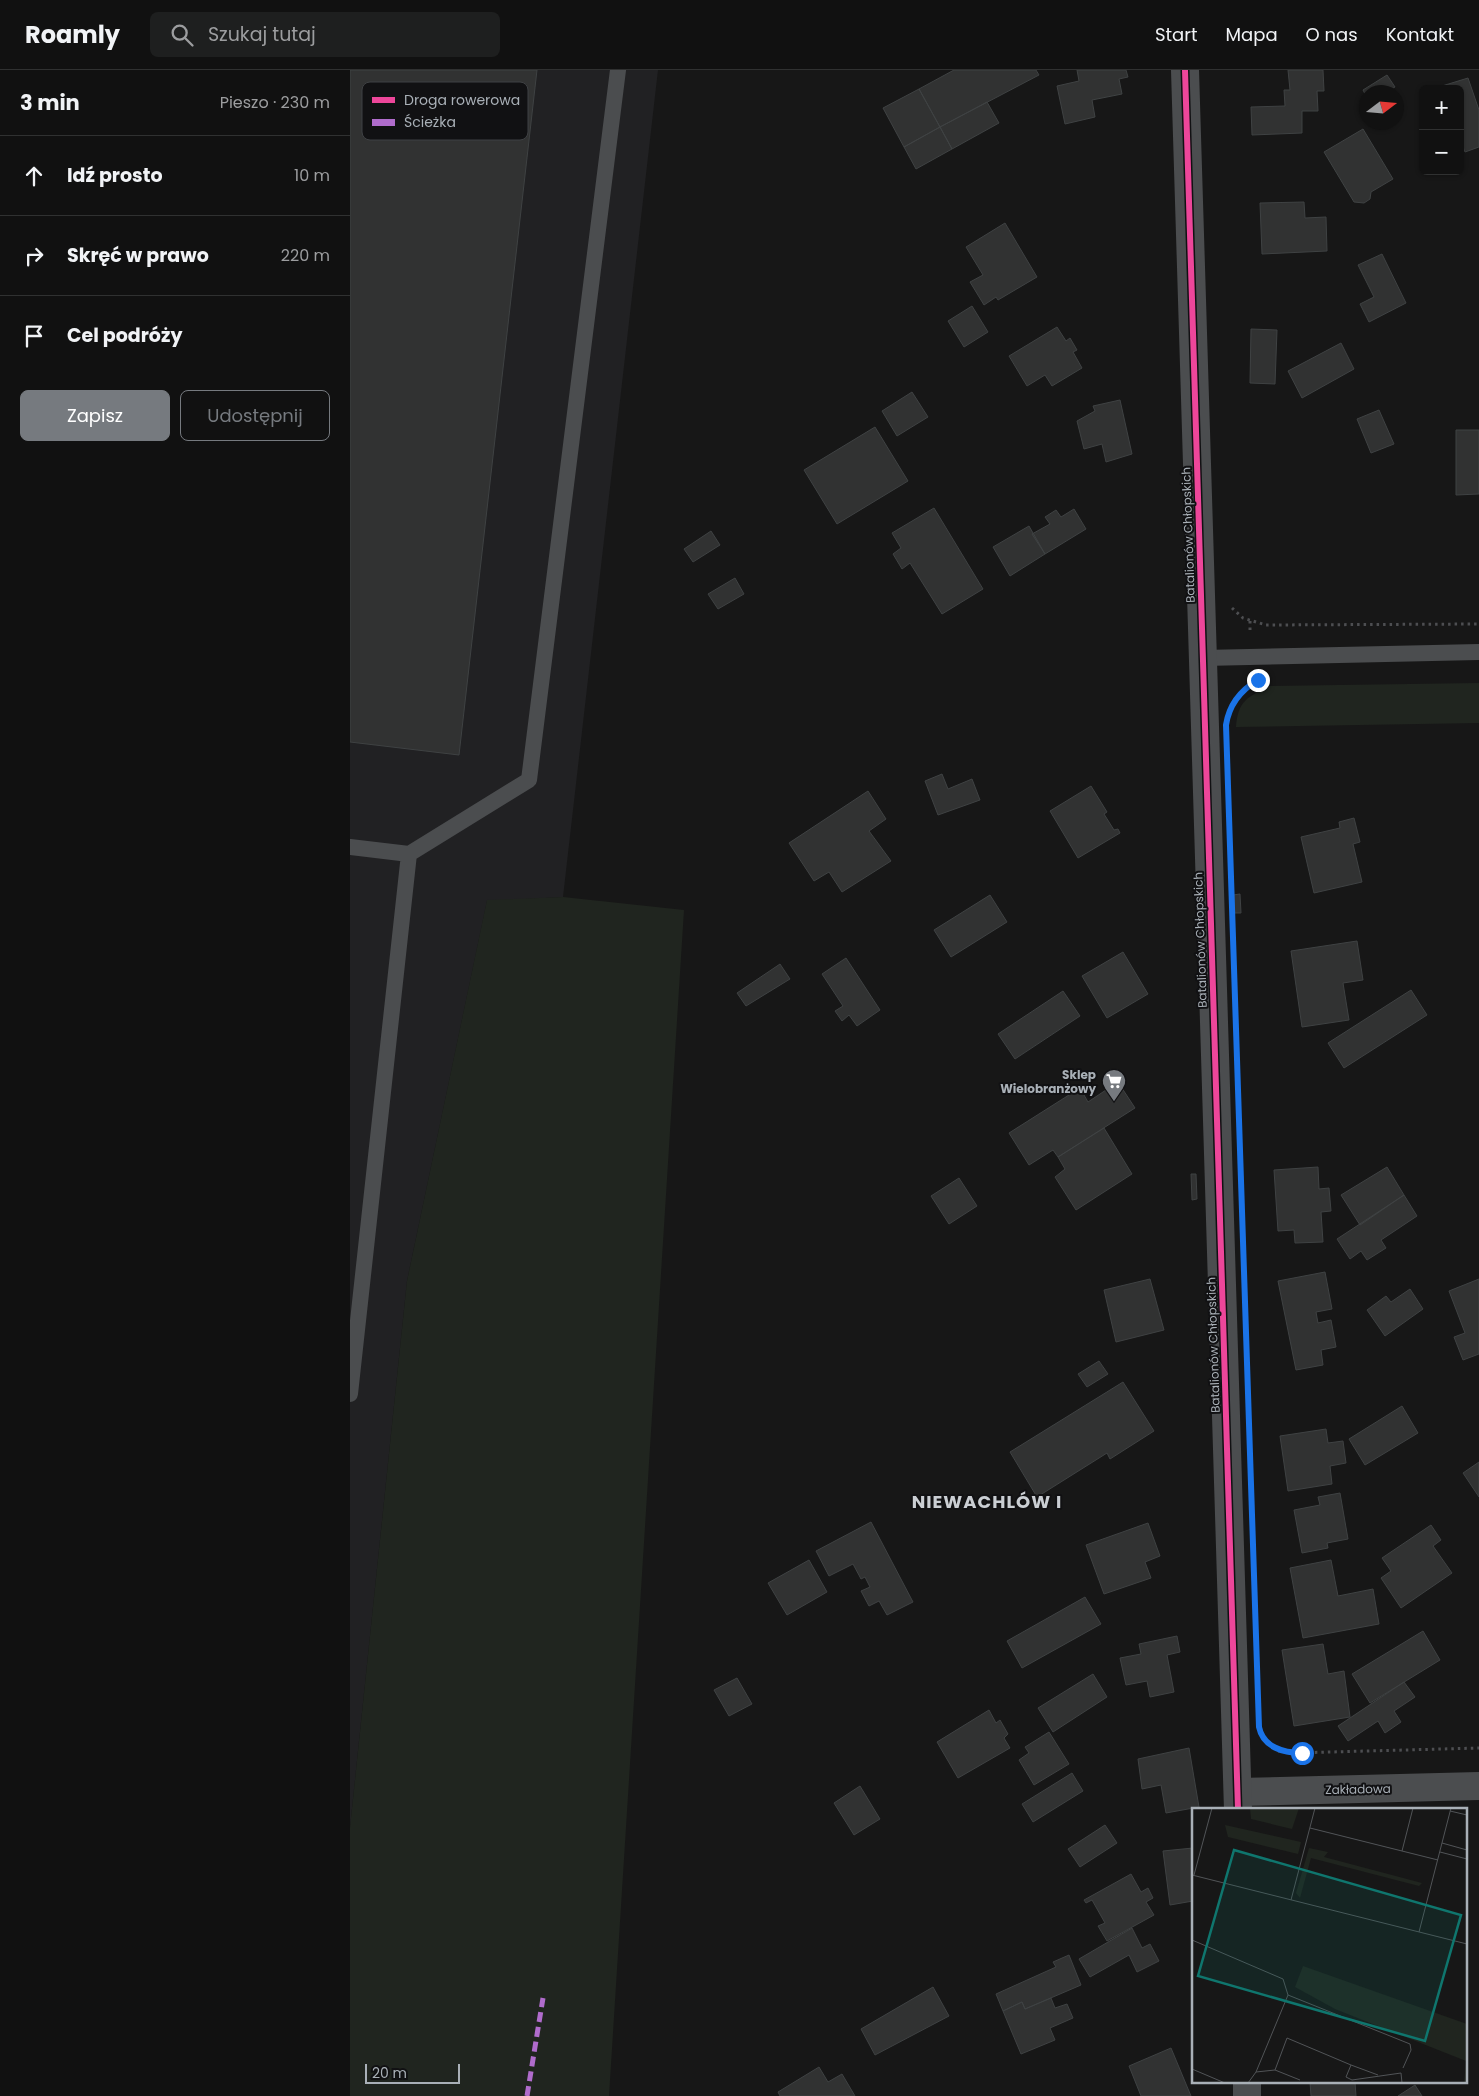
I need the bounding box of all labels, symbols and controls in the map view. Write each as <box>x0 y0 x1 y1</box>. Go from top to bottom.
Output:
search box <box>150 12 500 57</box>
text: Roamly <box>25 18 120 51</box>
icon: search <box>168 21 196 49</box>
text: Szukaj tutaj <box>208 21 316 48</box>
text: Start <box>1155 22 1198 47</box>
text: Mapa <box>1226 22 1278 47</box>
text: O nas <box>1306 22 1358 47</box>
text: Kontakt <box>1386 22 1454 47</box>
legend <box>362 82 528 140</box>
north arrow <box>1359 85 1404 130</box>
map controls <box>1419 85 1464 175</box>
button: + <box>1419 85 1464 130</box>
text: 3 min <box>20 88 80 117</box>
text: Droga rowerowa <box>404 90 520 110</box>
text: Pieszo · 230 m <box>220 91 330 114</box>
text: Ścieżka <box>404 112 456 132</box>
button: − <box>1419 130 1464 175</box>
icon: ahead <box>20 162 48 190</box>
text: Idź prosto <box>67 162 163 189</box>
text: 10 m <box>294 164 330 187</box>
icon: right <box>20 242 48 270</box>
text: Skręć w prawo <box>67 242 209 269</box>
text: 220 m <box>281 244 330 267</box>
icon: arrive <box>20 322 48 350</box>
text: Cel podróży <box>67 322 182 349</box>
button: Zapisz <box>20 390 170 441</box>
button: Udostępnij <box>180 390 330 441</box>
street label: Batalionów Chłopskich <box>1177 467 1199 603</box>
route end <box>1247 669 1270 692</box>
street label: Batalionów Chłopskich <box>1189 872 1211 1008</box>
place label: Sklep Wielobranżowy <box>1000 1066 1096 1097</box>
supermarket icon: Sklep Wielobranżowy <box>1101 1068 1127 1102</box>
street label: Batalionów Chłopskich <box>1202 1277 1224 1413</box>
district label: NIEWACHLÓW I <box>912 1489 1062 1514</box>
route start <box>1291 1742 1314 1765</box>
street label: Zakładowa <box>1325 1780 1391 1798</box>
inset map <box>1192 1808 1466 2084</box>
scale bar <box>365 2061 460 2084</box>
text: 20 m <box>372 2063 407 2083</box>

